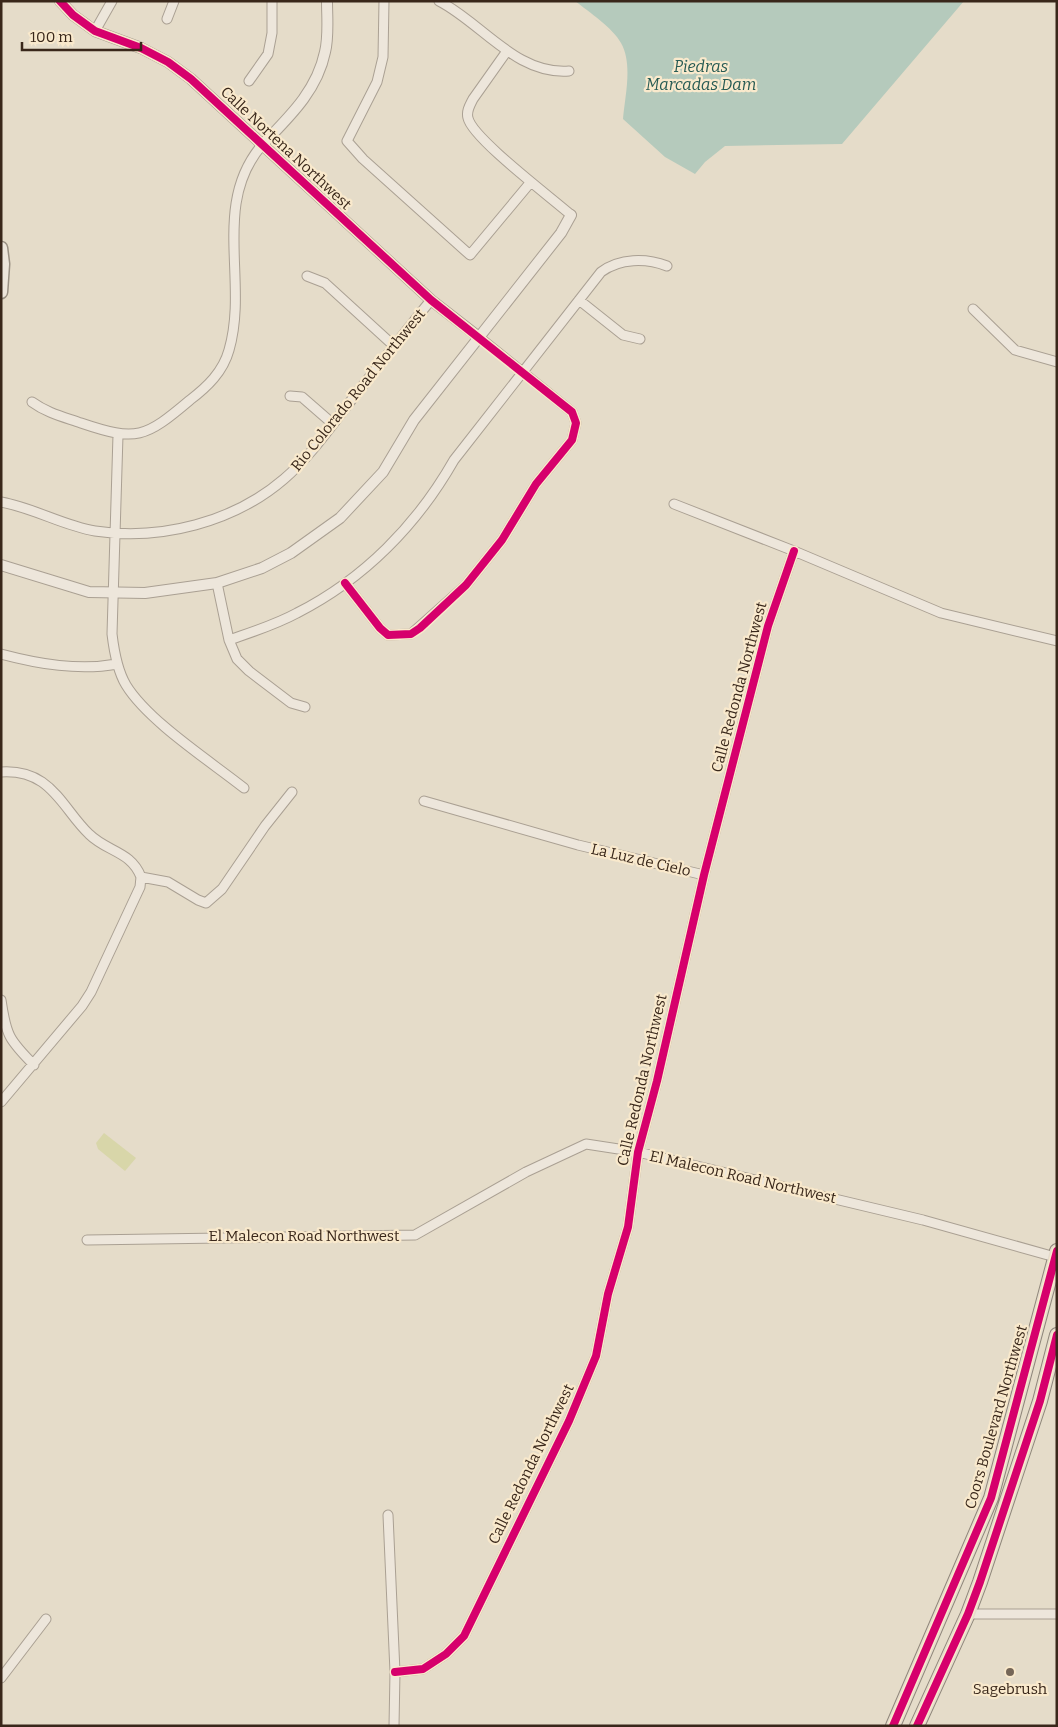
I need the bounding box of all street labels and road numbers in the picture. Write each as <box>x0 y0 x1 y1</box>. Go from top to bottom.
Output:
street label: Calle Nortena Northwest <box>217 83 355 214</box>
street label: Rio Colorado Road Northwest <box>287 305 429 475</box>
street label: Calle Redonda Northwest <box>708 599 771 774</box>
street label: La Luz de Cielo <box>589 840 693 880</box>
street label: Calle Redonda Northwest <box>613 992 671 1168</box>
street label: El Malecon Road Northwest <box>648 1147 839 1207</box>
street label: El Malecon Road Northwest <box>209 1227 400 1245</box>
street label: Coors Boulevard Northwest <box>961 1322 1031 1511</box>
street label: Calle Redonda Northwest <box>484 1381 578 1547</box>

